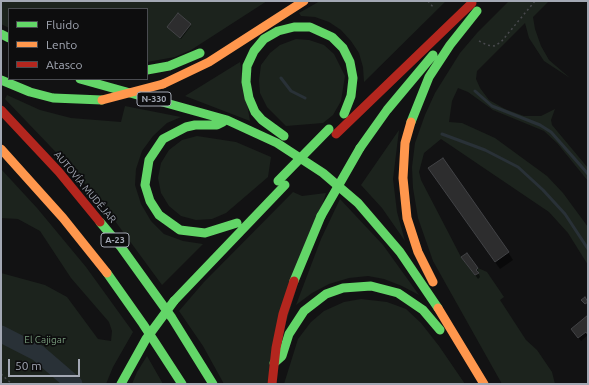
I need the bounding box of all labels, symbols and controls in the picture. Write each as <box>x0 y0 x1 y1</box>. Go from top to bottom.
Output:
legend <box>8 8 148 80</box>
text: Fluido <box>46 18 79 31</box>
text: Lento <box>46 38 77 51</box>
text: Atasco <box>46 58 82 71</box>
road number: N-330 <box>137 92 171 106</box>
street label: AUTOVÍA MUDÉJAR <box>51 149 119 225</box>
road number: A-23 <box>101 233 129 247</box>
park label: El Cajigar <box>24 334 66 346</box>
scale bar <box>10 351 82 377</box>
text: 50 m <box>15 359 42 372</box>

